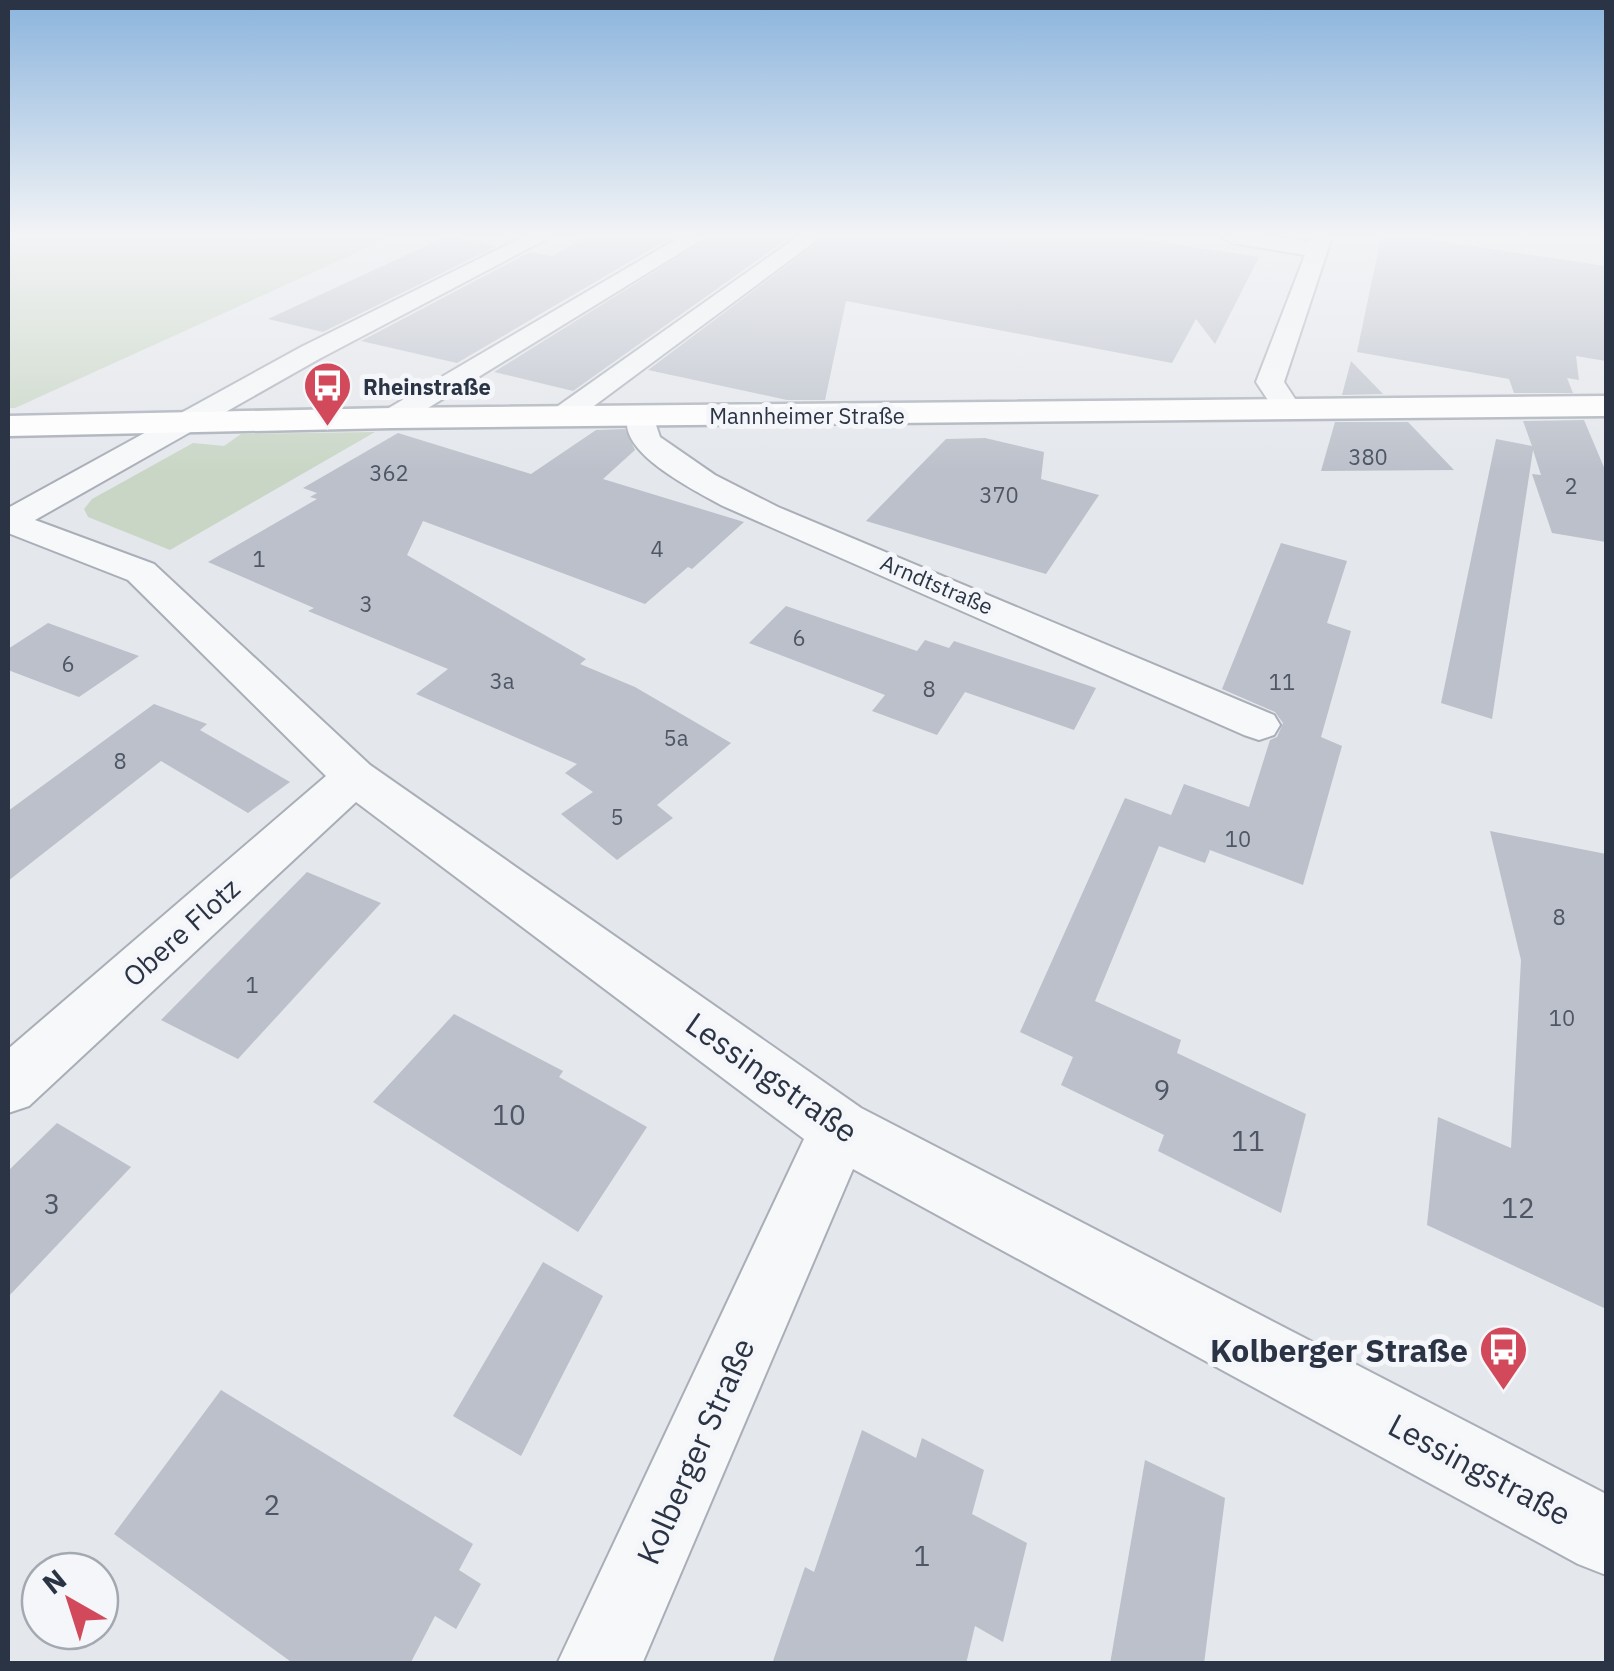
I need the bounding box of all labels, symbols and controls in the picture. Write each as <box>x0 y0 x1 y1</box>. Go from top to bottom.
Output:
bus stop icon: Rheinstraße <box>302 360 354 428</box>
place label: Rheinstraße <box>363 372 491 401</box>
street label: Mannheimer Straße <box>709 401 905 430</box>
house number: 380 <box>1348 442 1388 471</box>
house number: 362 <box>369 458 409 487</box>
house number: 2 <box>1564 471 1578 500</box>
house number: 370 <box>979 480 1019 509</box>
house number: 4 <box>650 534 664 563</box>
house number: 1 <box>252 544 266 573</box>
street label: Arndtstraße <box>876 547 998 621</box>
house number: 3 <box>359 589 373 618</box>
house number: 6 <box>792 623 806 652</box>
house number: 6 <box>61 649 75 678</box>
house number: 3a <box>490 666 515 695</box>
house number: 11 <box>1269 667 1295 696</box>
house number: 8 <box>922 674 936 703</box>
house number: 5a <box>664 723 689 752</box>
house number: 8 <box>113 746 127 775</box>
house number: 5 <box>610 802 624 831</box>
house number: 10 <box>1225 824 1251 853</box>
street label: Obere Flotz <box>115 870 247 994</box>
house number: 8 <box>1552 902 1566 931</box>
house number: 1 <box>245 970 259 999</box>
street label: Lessingstraße <box>678 1002 866 1152</box>
house number: 10 <box>1549 1003 1575 1032</box>
house number: 9 <box>1154 1071 1170 1108</box>
house number: 10 <box>492 1096 526 1133</box>
house number: 11 <box>1231 1122 1265 1159</box>
house number: 3 <box>44 1185 60 1222</box>
house number: 12 <box>1501 1189 1535 1226</box>
bus stop icon: Kolberger Straße <box>1477 1324 1529 1392</box>
place label: Kolberger Straße <box>1210 1329 1468 1371</box>
street label: Kolberger Straße <box>626 1331 764 1571</box>
street label: Lessingstraße <box>1382 1403 1578 1535</box>
house number: 2 <box>264 1486 280 1523</box>
house number: 1 <box>914 1537 930 1574</box>
north arrow <box>20 1551 120 1651</box>
text: N <box>34 1560 73 1602</box>

